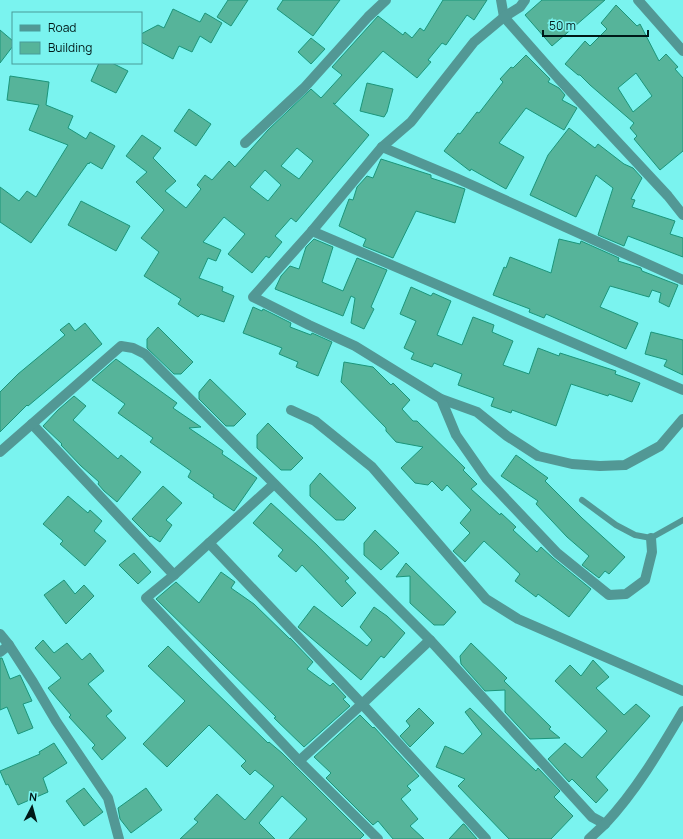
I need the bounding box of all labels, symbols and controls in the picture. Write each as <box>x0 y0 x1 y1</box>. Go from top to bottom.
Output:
legend <box>12 12 142 64</box>
scale bar <box>543 12 648 38</box>
text: 50 m <box>549 17 576 34</box>
text: Road <box>48 19 76 36</box>
text: Building <box>48 39 92 56</box>
north arrow <box>12 787 52 827</box>
text: N <box>28 789 38 804</box>

